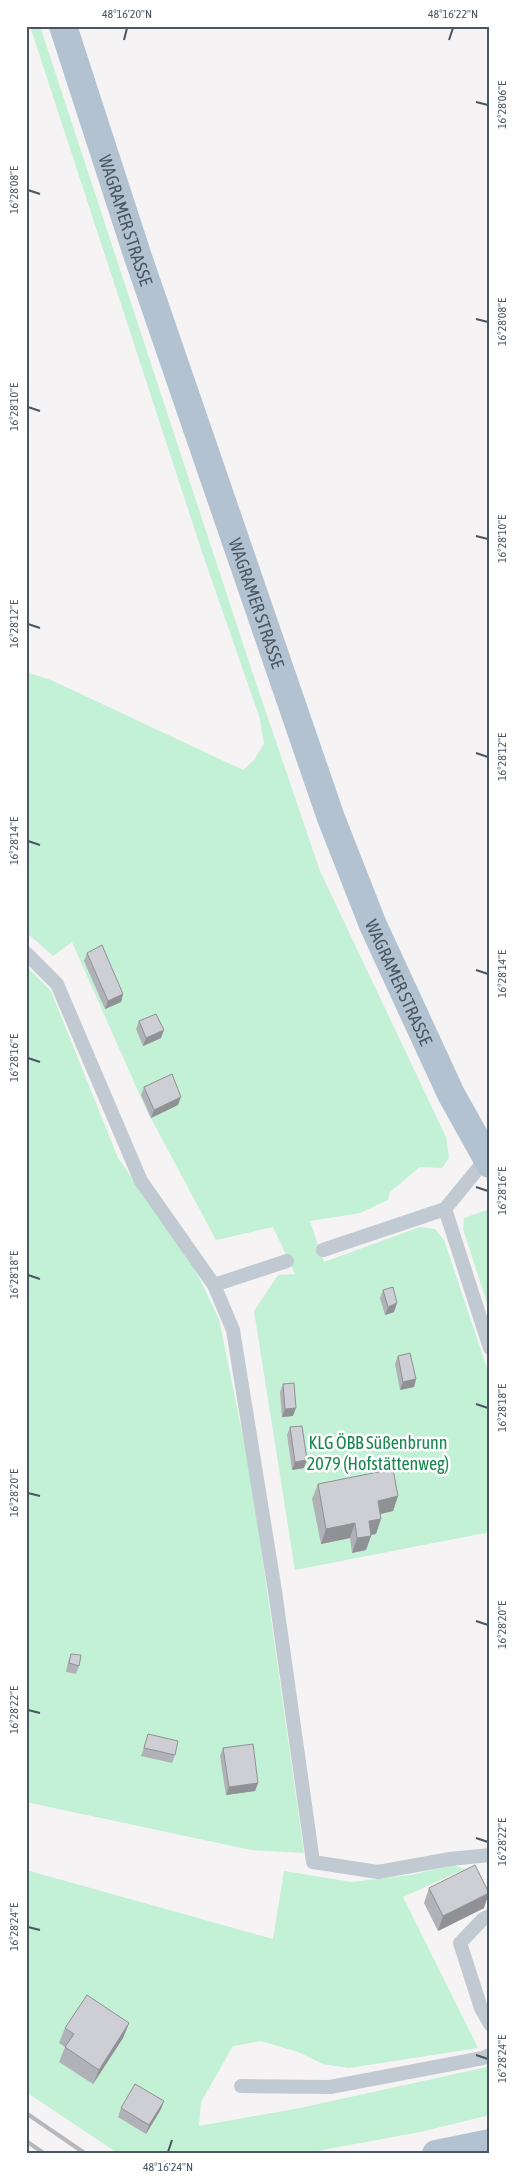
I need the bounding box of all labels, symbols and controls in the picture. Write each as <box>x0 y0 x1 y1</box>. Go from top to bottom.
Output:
text: 48°16'20"N <box>102 7 152 21</box>
text: 48°16'22"N <box>428 7 478 21</box>
text: 16°28'06"E <box>495 81 509 129</box>
street label: WAGRAMER STRASSE <box>95 152 158 288</box>
text: 16°28'08"E <box>7 166 21 214</box>
text: 16°28'08"E <box>495 298 509 346</box>
text: 16°28'10"E <box>7 383 21 431</box>
text: 16°28'10"E <box>495 515 509 563</box>
street label: WAGRAMER STRASSE <box>225 535 289 671</box>
text: 16°28'12"E <box>7 600 21 648</box>
text: 16°28'12"E <box>495 733 509 781</box>
text: 16°28'14"E <box>7 817 21 865</box>
street label: WAGRAMER STRASSE <box>361 916 438 1049</box>
text: 16°28'14"E <box>495 950 509 998</box>
text: 16°28'16"E <box>7 1034 21 1082</box>
text: 16°28'16"E <box>495 1167 509 1215</box>
text: 16°28'18"E <box>7 1251 21 1299</box>
text: 16°28'18"E <box>495 1384 509 1432</box>
park label: KLG ÖBB Süßenbrunn 2079 (Hofstättenweg) <box>307 1432 449 1474</box>
text: 16°28'20"E <box>7 1469 21 1517</box>
text: 16°28'20"E <box>495 1601 509 1649</box>
text: 16°28'22"E <box>7 1686 21 1734</box>
text: 16°28'22"E <box>495 1818 509 1866</box>
text: 16°28'24"E <box>7 1903 21 1951</box>
text: 16°28'24"E <box>495 2035 509 2083</box>
text: 48°16'24"N <box>143 2160 193 2174</box>

